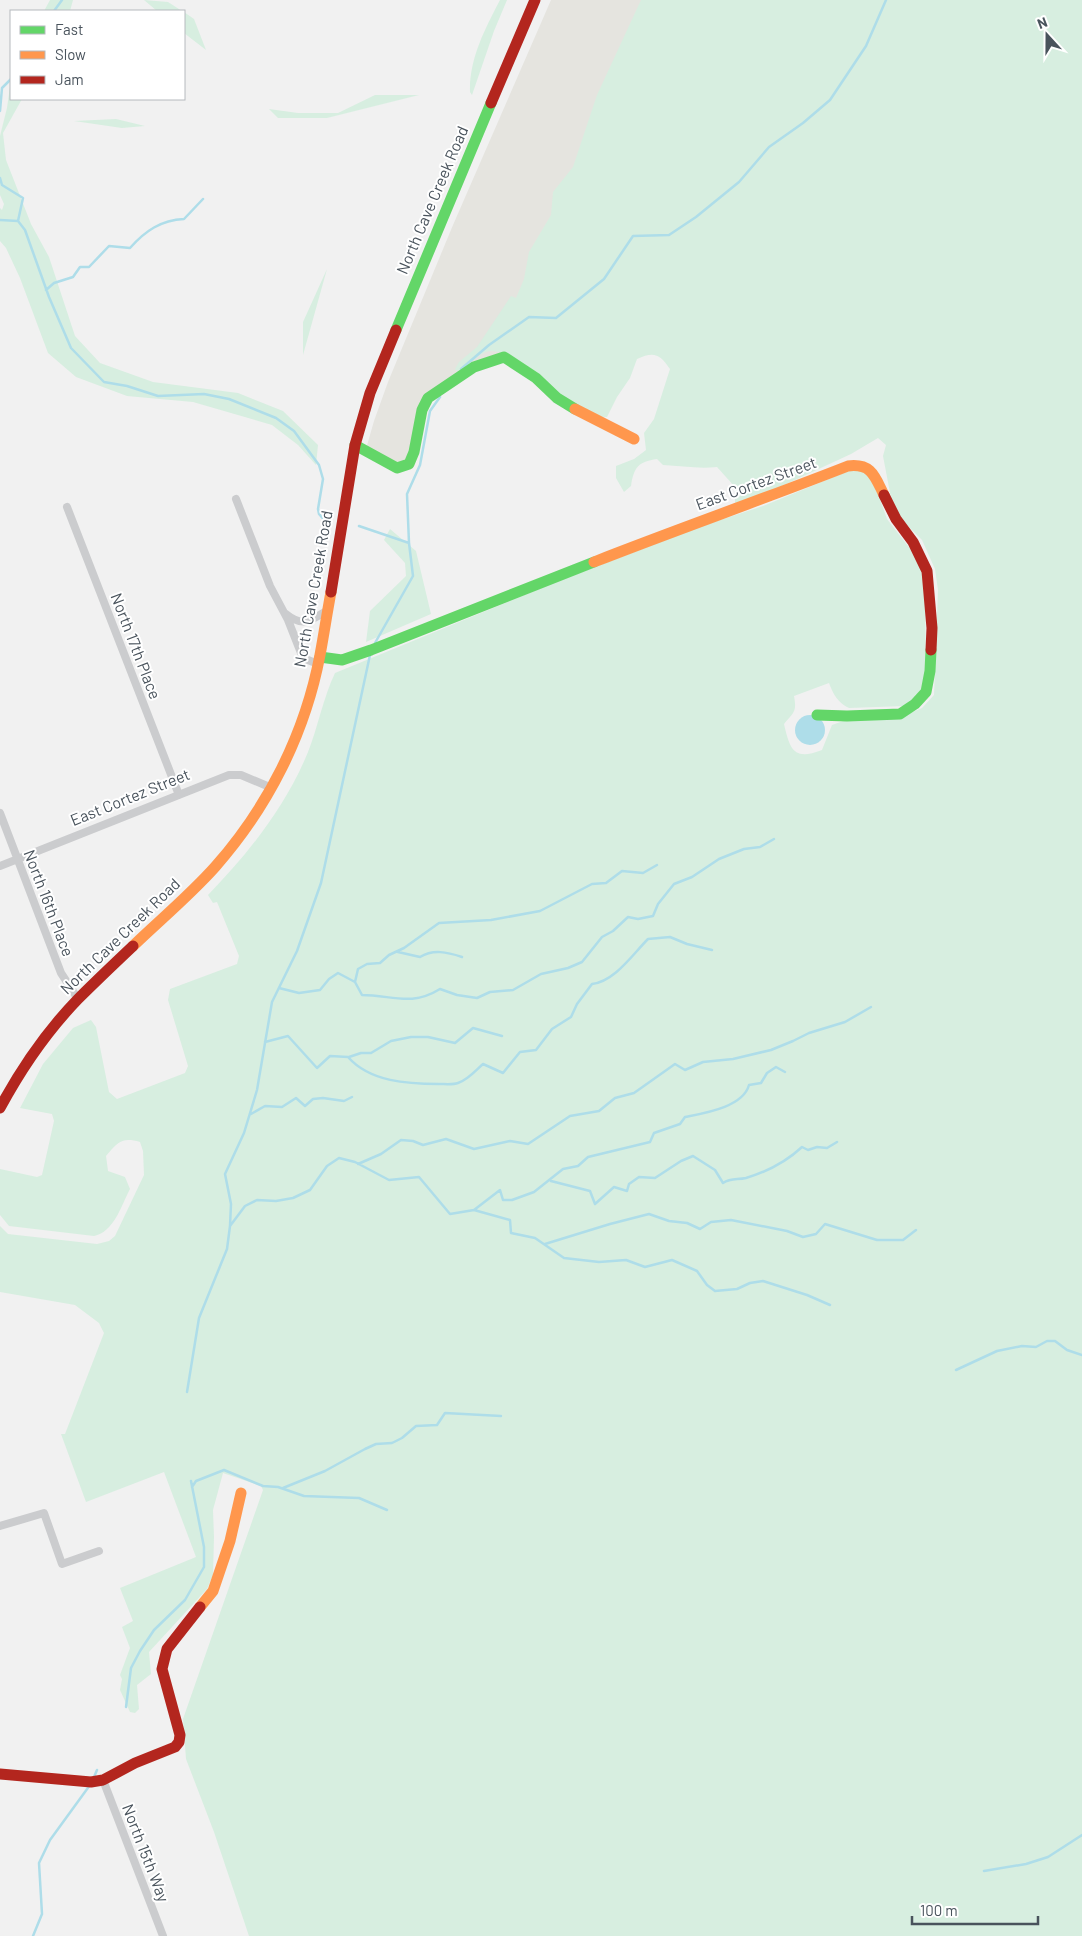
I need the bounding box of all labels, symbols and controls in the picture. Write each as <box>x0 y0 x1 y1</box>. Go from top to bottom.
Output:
legend <box>10 10 185 100</box>
north arrow <box>1022 10 1072 60</box>
text: N <box>1035 13 1050 32</box>
text: Fast <box>55 20 83 38</box>
text: Slow <box>55 45 86 63</box>
text: Jam <box>55 70 84 88</box>
street label: North Cave Creek Road <box>392 123 471 277</box>
street label: East Cortez Street <box>693 452 819 513</box>
street label: North Cave Creek Road <box>289 509 336 669</box>
street label: North 17th Place <box>107 590 165 702</box>
street label: East Cortez Street <box>67 764 192 829</box>
street label: North 16th Place <box>20 847 79 959</box>
street label: North Cave Creek Road <box>56 874 183 998</box>
street label: North 15th Way <box>119 1801 174 1905</box>
scale bar <box>912 1894 1038 1926</box>
text: 100 m <box>920 1901 958 1919</box>

